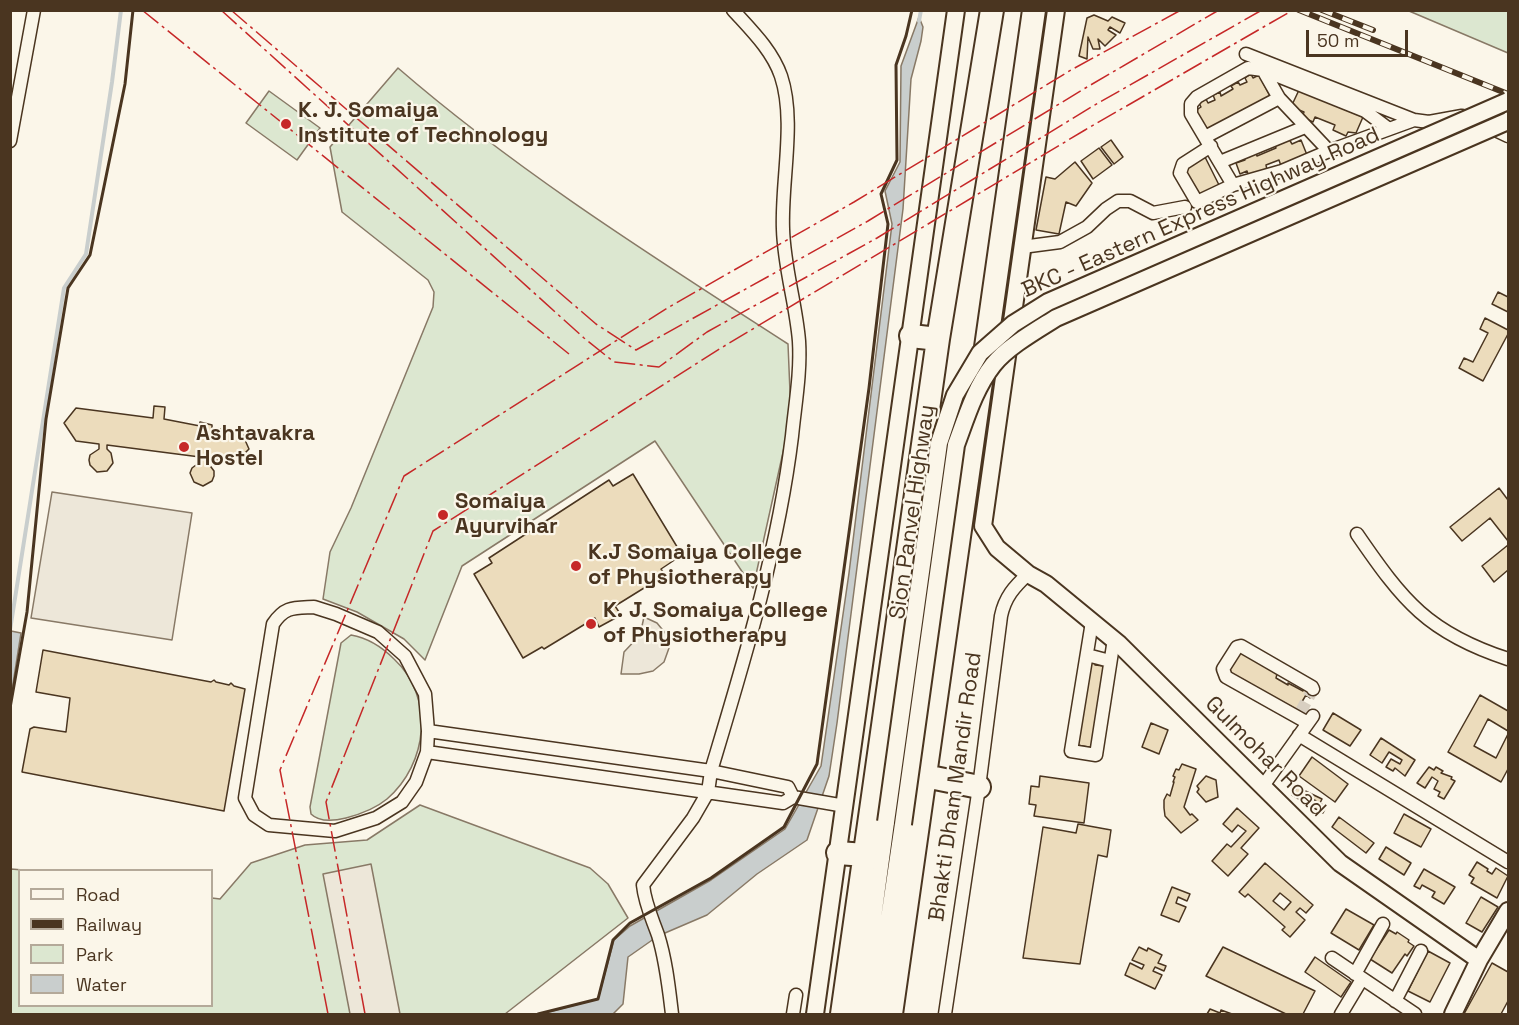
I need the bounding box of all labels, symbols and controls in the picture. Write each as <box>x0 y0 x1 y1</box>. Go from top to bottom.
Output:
scale bar <box>1309 18 1411 56</box>
text: 50 m <box>1317 29 1359 52</box>
place label: K. J. Somaiya Institute of Technology <box>298 98 548 150</box>
marker: K. J. Somaiya Institute of Technology <box>279 117 293 131</box>
street label: BKC - Eastern Express Highway Road <box>1018 122 1384 304</box>
street label: Sion Panvel Highway <box>885 403 941 621</box>
place label: Ashtavakra Hostel <box>196 421 315 472</box>
marker: Ashtavakra Hostel <box>177 440 191 454</box>
place label: Somaiya Ayurvihar <box>455 489 558 540</box>
marker: Somaiya Ayurvihar <box>436 508 450 522</box>
place label: K.J Somaiya College of Physiotherapy <box>588 540 802 592</box>
marker: K.J Somaiya College of Physiotherapy <box>569 559 583 573</box>
place label: K. J. Somaiya College of Physiotherapy <box>603 598 828 650</box>
marker: K. J. Somaiya College of Physiotherapy <box>584 617 598 631</box>
street label: Bhakti Dham Mandir Road <box>924 651 988 923</box>
street label: Gulmohar Road <box>1199 691 1331 823</box>
legend <box>18 869 213 1007</box>
text: Road <box>76 883 120 906</box>
text: Railway <box>76 913 142 936</box>
text: Park <box>76 943 113 966</box>
text: Water <box>76 973 127 996</box>

